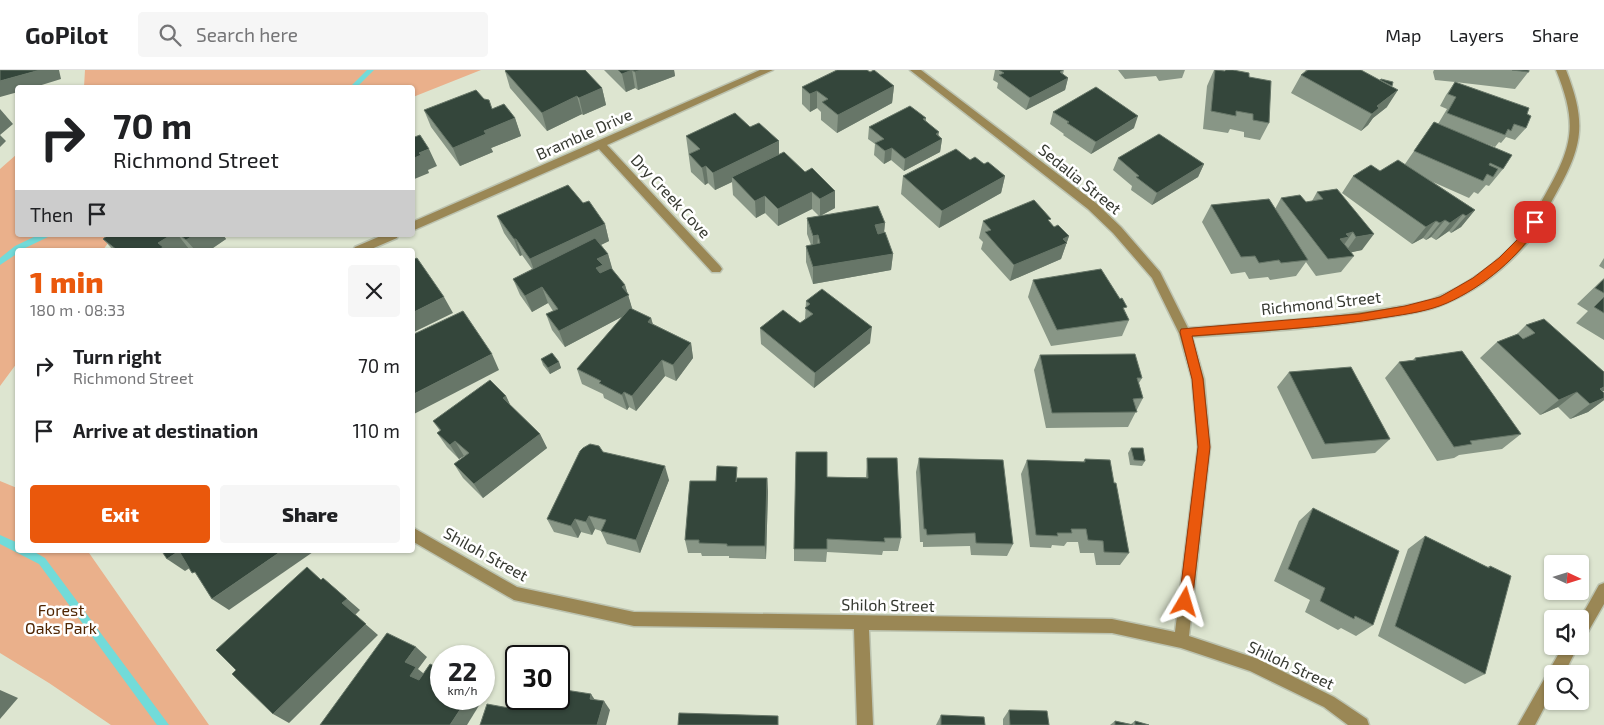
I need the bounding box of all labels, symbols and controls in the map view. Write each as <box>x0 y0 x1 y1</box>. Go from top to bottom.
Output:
search box <box>138 12 488 57</box>
text: GoPilot <box>25 20 108 49</box>
icon: search <box>156 21 184 49</box>
text: Search here <box>196 23 298 46</box>
text: Map <box>1385 24 1421 46</box>
text: Layers <box>1449 24 1504 46</box>
text: Share <box>1532 24 1579 46</box>
text: 70 m <box>113 104 192 146</box>
street label: Bramble Drive <box>533 104 635 163</box>
icon: right <box>30 105 95 170</box>
street label: Sedalia Street <box>1035 139 1126 218</box>
text: Richmond Street <box>113 146 279 172</box>
street label: Dry Creek Cove <box>628 150 715 242</box>
icon: arrive <box>83 200 111 228</box>
pin <box>1514 201 1556 243</box>
text: Then <box>30 203 73 226</box>
icon: arrive <box>1521 208 1549 236</box>
text: 1 min <box>30 263 104 299</box>
button: close <box>348 265 400 317</box>
street label: Richmond Street <box>1260 287 1382 318</box>
text: 180 m · 08:33 <box>30 300 125 319</box>
text: Turn right <box>73 345 161 368</box>
icon: right <box>30 352 58 380</box>
text: 70 m <box>358 354 400 377</box>
text: Richmond Street <box>73 368 194 387</box>
icon: arrive <box>30 417 58 445</box>
text: Arrive at destination <box>73 419 258 442</box>
text: 110 m <box>353 419 400 442</box>
button: Exit <box>30 485 210 543</box>
button: Share <box>220 485 400 543</box>
street label: Shiloh Street <box>441 523 532 585</box>
north arrow <box>1544 555 1589 600</box>
map controls <box>1544 555 1589 710</box>
position arrow <box>1158 575 1210 627</box>
street label: Shiloh Street <box>841 594 935 615</box>
park label: Forest Oaks Park <box>25 600 97 637</box>
button: sound <box>1544 610 1589 655</box>
street label: Shiloh Street <box>1245 636 1338 693</box>
speed limit sign: 30 <box>505 645 570 710</box>
text: 22 <box>448 656 477 686</box>
button: search <box>1544 665 1589 710</box>
text: km/h <box>448 683 477 697</box>

